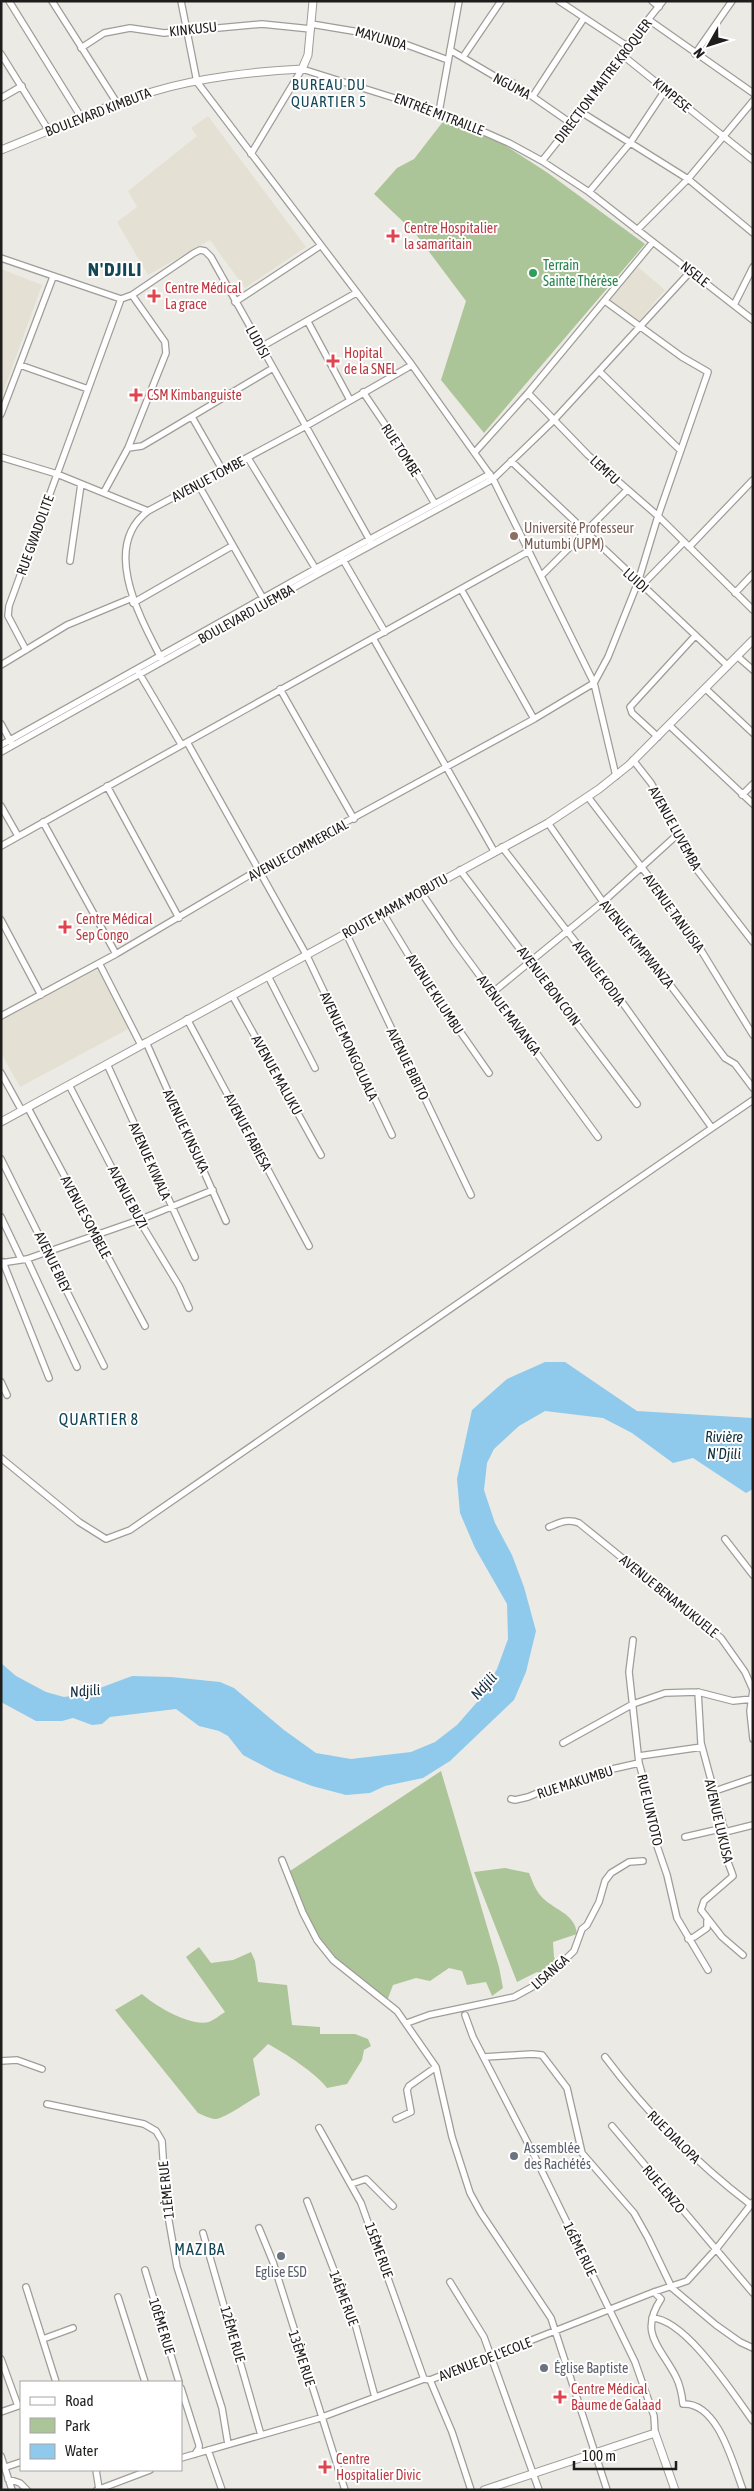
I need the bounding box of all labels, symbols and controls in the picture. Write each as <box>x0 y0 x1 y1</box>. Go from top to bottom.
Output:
street label: DIRECTION MAITRE KROQUER <box>551 16 655 146</box>
street label: KINKUSU <box>168 19 218 39</box>
north arrow <box>684 20 734 70</box>
street label: MAYUNDA <box>353 23 409 53</box>
text: N <box>690 45 708 61</box>
street label: NGUMA <box>491 70 534 103</box>
street label: KIMPESE <box>650 75 694 115</box>
district label: BUREAU DU QUARTIER 5 <box>291 76 367 110</box>
street label: BOULEVARD KIMBUTA <box>43 84 153 140</box>
street label: ENTRÉE MITRAILLE <box>392 90 486 138</box>
place label: Centre Hospitalier la samaritain <box>404 220 498 252</box>
marker: Centre Hospitalier la samaritain <box>386 229 400 243</box>
place label: Terrain Sainte Thérèse <box>543 257 618 289</box>
district label: N'DJILI <box>88 258 142 280</box>
street label: NSELE <box>678 258 712 290</box>
marker: Terrain Sainte Thérèse <box>527 267 539 279</box>
place label: Centre Médical La grace <box>165 280 242 312</box>
marker: Centre Médical La grace <box>147 289 161 303</box>
street label: LUDISI <box>243 323 273 361</box>
place label: Hopital de la SNEL <box>344 345 397 377</box>
marker: Hopital de la SNEL <box>326 354 340 368</box>
place label: CSM Kimbanguiste <box>147 387 242 403</box>
marker: CSM Kimbanguiste <box>129 388 143 402</box>
street label: RUE TOMBE <box>378 421 424 479</box>
street label: LEMFU <box>587 452 623 488</box>
street label: AVENUE TOMBE <box>169 453 247 505</box>
street label: RUE GWADOLITE <box>13 493 57 577</box>
place label: Université Professeur Mutumbi (UPM) <box>524 520 635 552</box>
marker: Université Professeur Mutumbi (UPM) <box>508 530 520 542</box>
street label: LUIDI <box>620 564 652 596</box>
street label: BOULEVARD LUEMBA <box>195 581 297 647</box>
street label: AVENUE LUVEMBA <box>645 783 705 873</box>
street label: AVENUE COMMERCIAL <box>245 816 351 884</box>
street label: ROUTE MAMA MOBUTU <box>339 870 451 942</box>
street label: AVENUE TANUISIA <box>640 871 708 955</box>
street label: AVENUE KIMPWANZA <box>597 897 677 991</box>
place label: Centre Médical Sep Congo <box>76 911 153 943</box>
marker: Centre Médical Sep Congo <box>58 920 72 934</box>
street label: AVENUE KODIA <box>570 938 629 1009</box>
street label: AVENUE BON COIN <box>514 943 584 1029</box>
street label: AVENUE KILUMBU <box>403 951 467 1037</box>
street label: AVENUE MAVANGA <box>474 972 544 1058</box>
street label: AVENUE MONGOLUALA <box>317 989 381 1103</box>
street label: AVENUE BIBITO <box>384 1025 432 1103</box>
street label: AVENUE MALUKU <box>248 1032 306 1118</box>
street label: AVENUE KINSUKA <box>160 1087 212 1175</box>
street label: AVENUE FABIESA <box>221 1091 275 1173</box>
street label: AVENUE KIWALA <box>126 1120 174 1202</box>
street label: AVENUE BUZI <box>105 1163 151 1231</box>
street label: AVENUE SOMBELE <box>58 1173 114 1261</box>
street label: AVENUE BIEY <box>31 1229 75 1296</box>
district label: QUARTIER 8 <box>59 1410 139 1428</box>
water label: Rivière N'Djili <box>705 1428 743 1462</box>
street label: AVENUE BENAMUKUELE <box>617 1552 721 1641</box>
water label: Ndjili <box>467 1668 500 1703</box>
water label: Ndjili <box>69 1681 101 1700</box>
street label: RUE MAKUMBU <box>535 1762 615 1802</box>
street label: RUE LUNTOTO <box>634 1773 666 1847</box>
street label: AVENUE LUKUSA <box>702 1778 736 1865</box>
street label: LISANGA <box>528 1951 572 1993</box>
street label: RUE DIALOPA <box>644 2107 704 2167</box>
place label: Assemblée des Rachétés <box>524 2140 591 2172</box>
marker: Assemblée des Rachétés <box>508 2150 520 2162</box>
street label: 11ÈME RUE <box>155 2160 177 2219</box>
street label: RUE LENZO <box>639 2162 689 2216</box>
street label: 15ÈME RUE <box>362 2220 396 2280</box>
street label: 16ÈME RUE <box>560 2220 600 2278</box>
district label: MAZIBA <box>174 2240 226 2258</box>
marker: Eglise ESD <box>275 2250 287 2262</box>
place label: Eglise ESD <box>255 2264 307 2280</box>
street label: 14ÈME RUE <box>326 2268 362 2328</box>
street label: 10ÈME RUE <box>146 2296 178 2356</box>
street label: 12ÈME RUE <box>217 2304 249 2364</box>
street label: 13ÈME RUE <box>285 2328 319 2388</box>
street label: AVENUE DE L'ECOLE <box>436 2334 534 2384</box>
place label: Église Baptiste <box>554 2360 628 2376</box>
marker: Église Baptiste <box>538 2362 550 2374</box>
legend <box>20 2381 182 2471</box>
place label: Centre Médical Baume de Galaad <box>571 2381 661 2413</box>
marker: Centre Médical Baume de Galaad <box>553 2390 567 2404</box>
text: Road <box>65 2392 94 2409</box>
text: Park <box>65 2417 90 2434</box>
scale bar <box>574 2438 676 2470</box>
text: Water <box>65 2442 98 2459</box>
text: 100 m <box>582 2447 616 2464</box>
place label: Centre Hospitalier Divic <box>336 2451 421 2483</box>
marker: Centre Hospitalier Divic <box>318 2460 332 2474</box>

